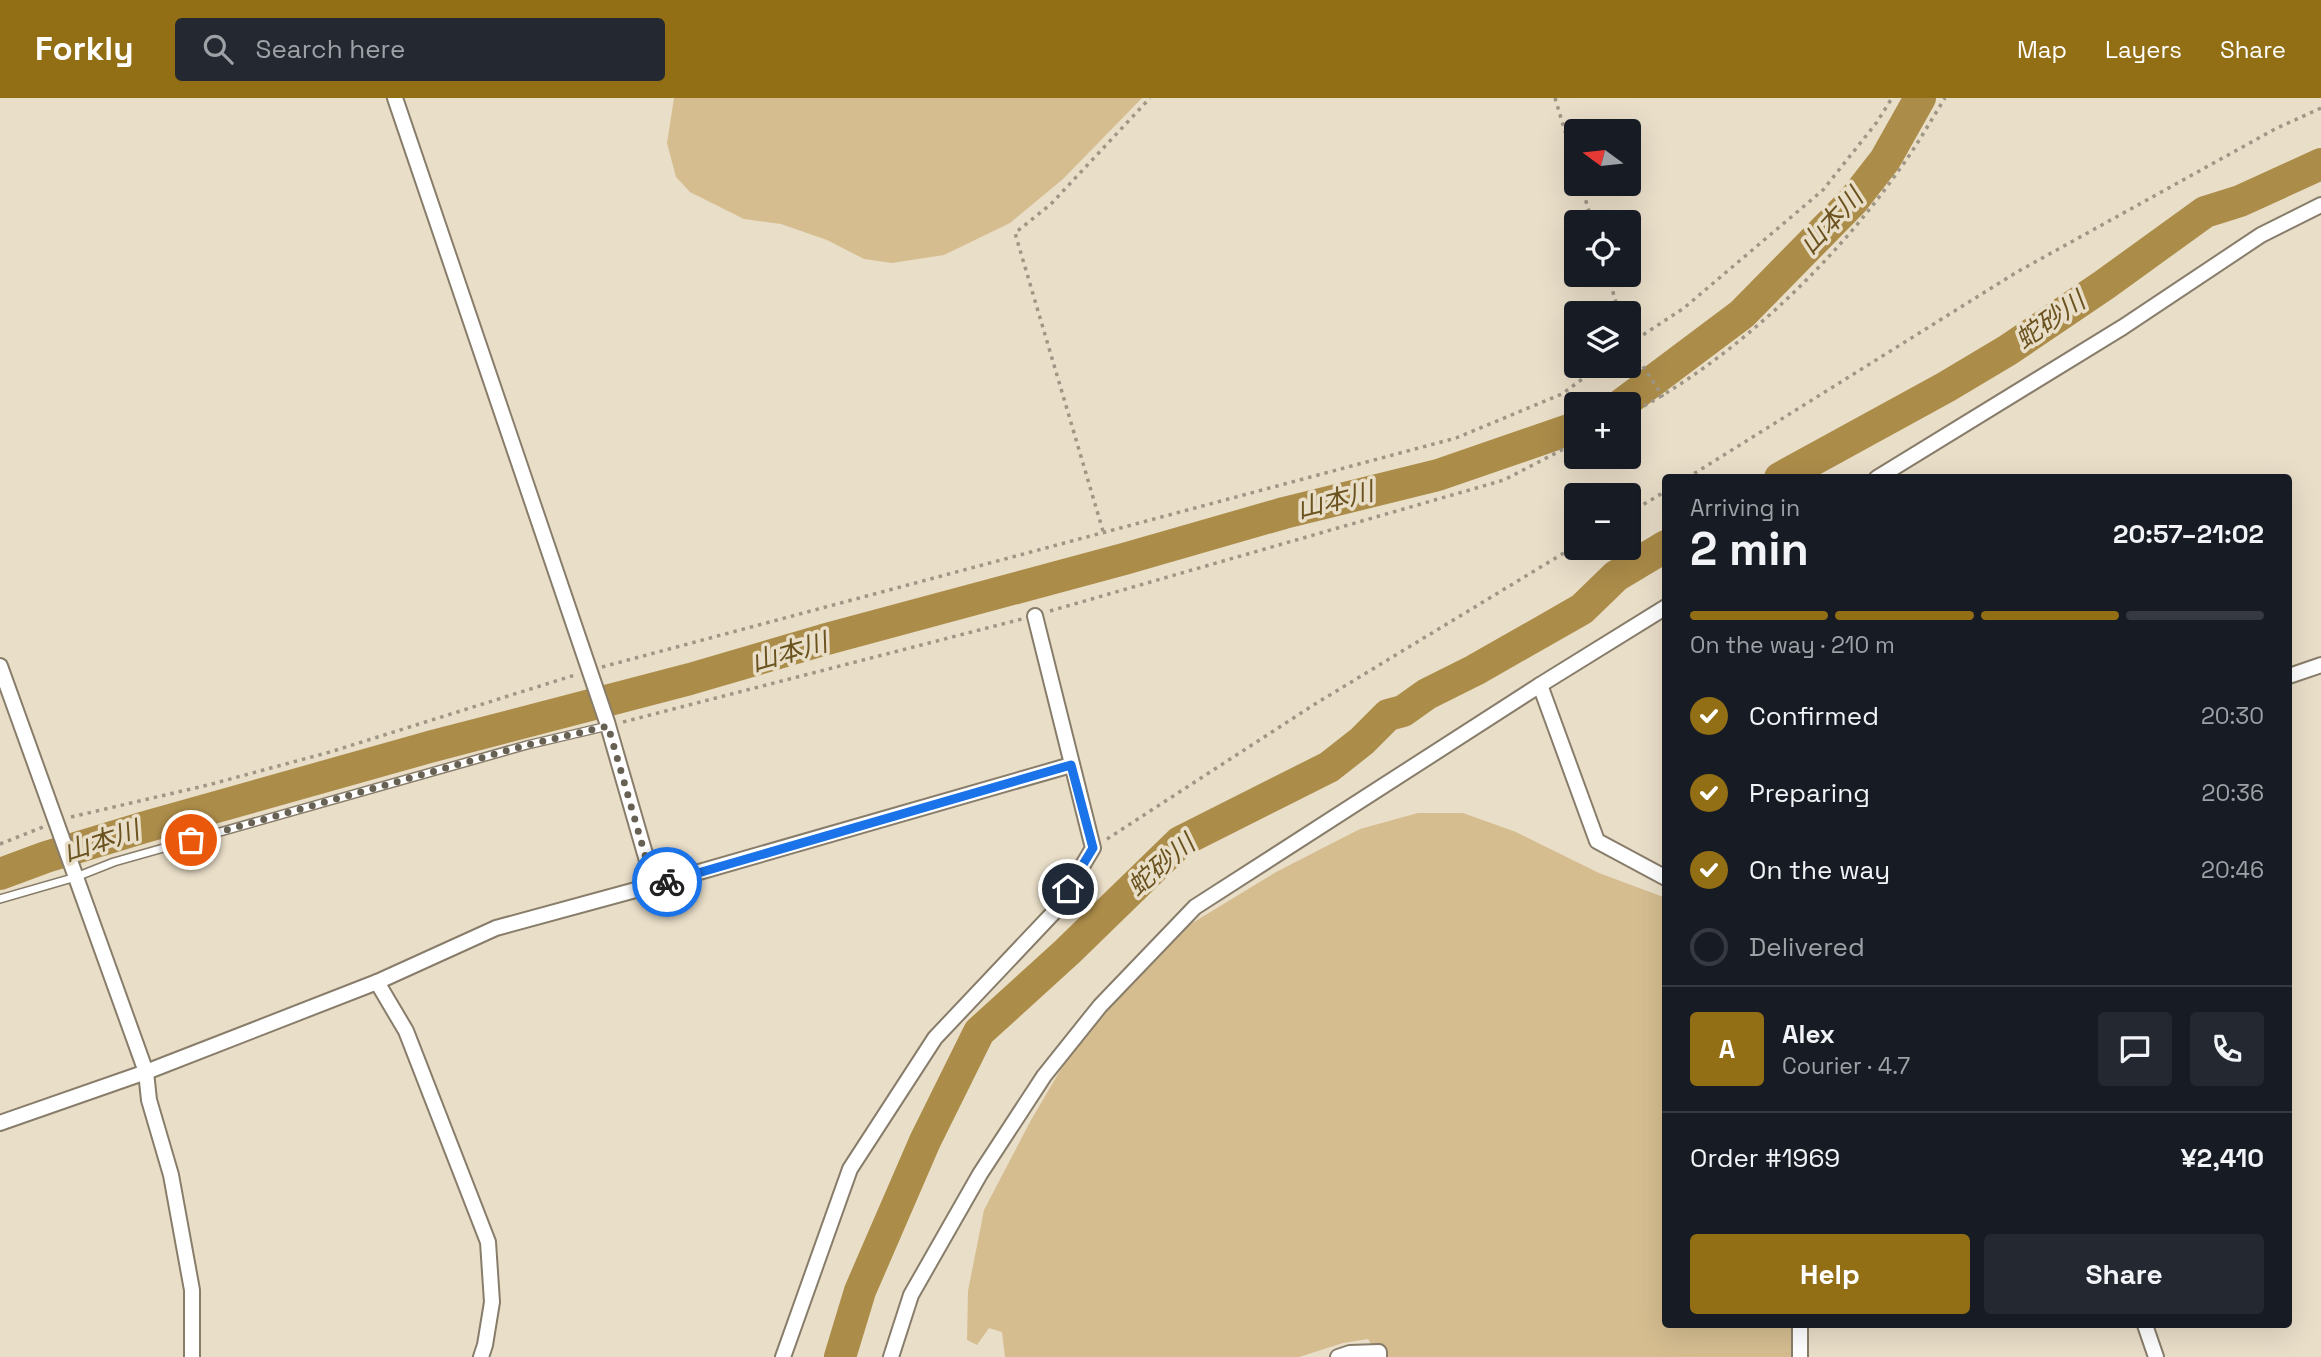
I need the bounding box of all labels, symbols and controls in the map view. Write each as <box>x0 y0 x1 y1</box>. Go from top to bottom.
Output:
search box <box>175 18 665 81</box>
text: Forkly <box>35 28 133 70</box>
icon: search <box>199 30 237 68</box>
text: Search here <box>255 32 405 66</box>
text: Map <box>2017 34 2067 65</box>
text: Layers <box>2105 34 2182 65</box>
text: Share <box>2220 34 2286 65</box>
north arrow <box>1564 119 1642 196</box>
map controls <box>1564 119 1641 560</box>
water label: 山本川 <box>1792 179 1872 261</box>
button: locate <box>1564 210 1641 287</box>
water label: 蛇砂川 <box>2008 282 2094 356</box>
button: layers <box>1564 301 1641 378</box>
button: + <box>1564 392 1641 469</box>
water label: 山本川 <box>1293 473 1380 526</box>
button: − <box>1564 483 1641 560</box>
text: Arriving in <box>1690 493 1800 523</box>
text: 20:57–21:02 <box>2113 517 2264 551</box>
text: 2 min <box>1690 520 1809 578</box>
water label: 山本川 <box>747 624 834 679</box>
text: On the way · 210 m <box>1690 630 1895 660</box>
icon: check <box>1690 697 1728 735</box>
text: Confirmed <box>1749 699 1879 733</box>
text: 20:30 <box>2201 701 2264 731</box>
icon: check <box>1690 774 1728 812</box>
text: Preparing <box>1749 776 1870 810</box>
text: 20:36 <box>2202 778 2264 808</box>
pin <box>161 810 221 870</box>
water label: 山本川 <box>59 812 146 869</box>
icon: bag <box>172 821 210 859</box>
water label: 蛇砂川 <box>1120 825 1204 903</box>
courier <box>632 847 702 917</box>
icon: check <box>1690 851 1728 889</box>
text: On the way <box>1749 853 1890 887</box>
text: 20:46 <box>2201 855 2264 885</box>
pin <box>1038 859 1098 919</box>
icon: bike <box>648 863 686 901</box>
icon: home <box>1049 870 1087 908</box>
text: Delivered <box>1749 930 1865 964</box>
button: chat <box>2098 1012 2172 1086</box>
button: phone <box>2190 1012 2264 1086</box>
text: Alex <box>1782 1017 1835 1051</box>
text: A <box>1719 1032 1735 1066</box>
text: Courier · 4.7 <box>1782 1051 1910 1081</box>
text: Order #1969 <box>1690 1141 1840 1175</box>
text: ¥2,410 <box>2181 1141 2264 1175</box>
button: Help <box>1690 1234 1970 1314</box>
button: Share <box>1984 1234 2264 1314</box>

